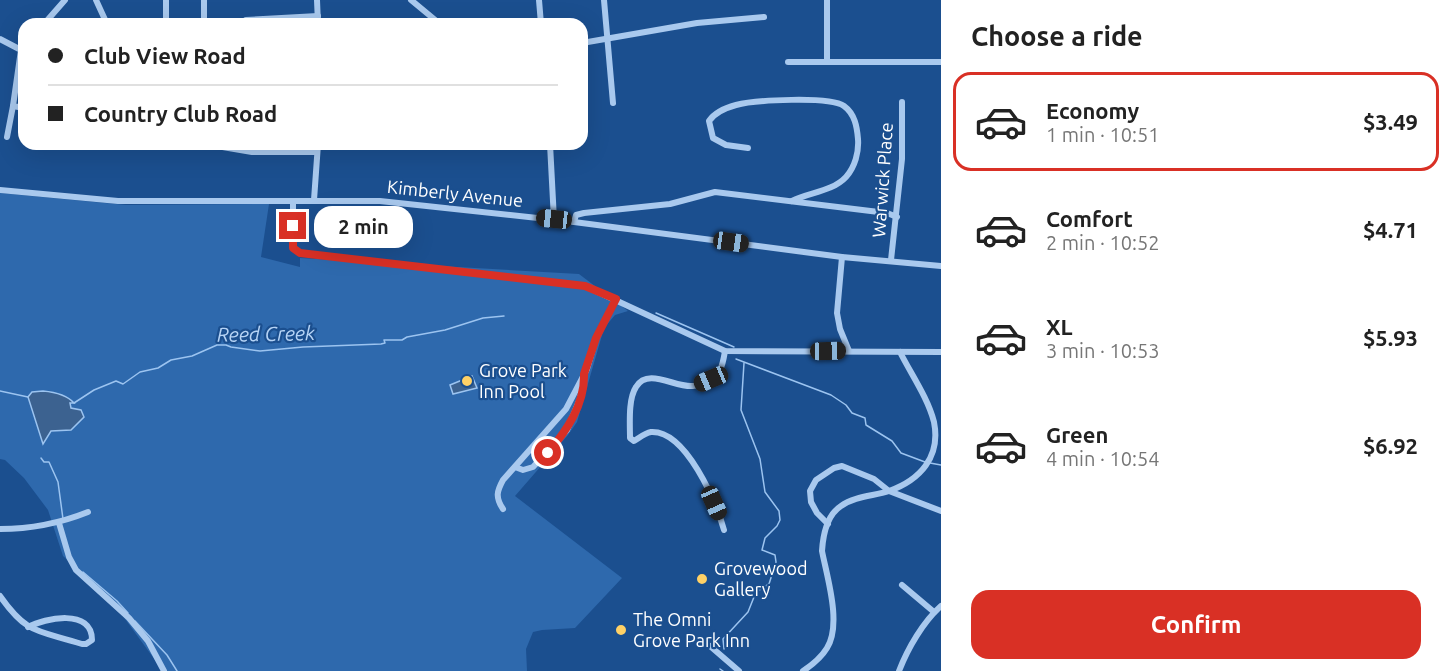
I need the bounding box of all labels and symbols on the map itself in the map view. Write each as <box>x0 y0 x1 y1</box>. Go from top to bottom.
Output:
street label: Warwick Place <box>868 122 896 238</box>
street label: Kimberly Avenue <box>386 176 524 210</box>
callout: 2 min <box>314 205 413 247</box>
car <box>535 208 573 230</box>
route end <box>279 212 306 239</box>
car <box>712 231 750 253</box>
water label: Reed Creek <box>217 321 316 346</box>
car <box>810 342 846 360</box>
place label: Grove Park Inn Pool <box>479 360 567 401</box>
car <box>691 364 731 394</box>
marker: Grove Park Inn Pool <box>460 374 474 388</box>
route start <box>534 439 561 466</box>
car <box>698 483 730 523</box>
place label: Grovewood Gallery <box>714 558 807 599</box>
marker: Grovewood Gallery <box>695 572 709 586</box>
place label: The Omni Grove Park Inn <box>633 609 750 650</box>
marker: The Omni Grove Park Inn <box>614 623 628 637</box>

